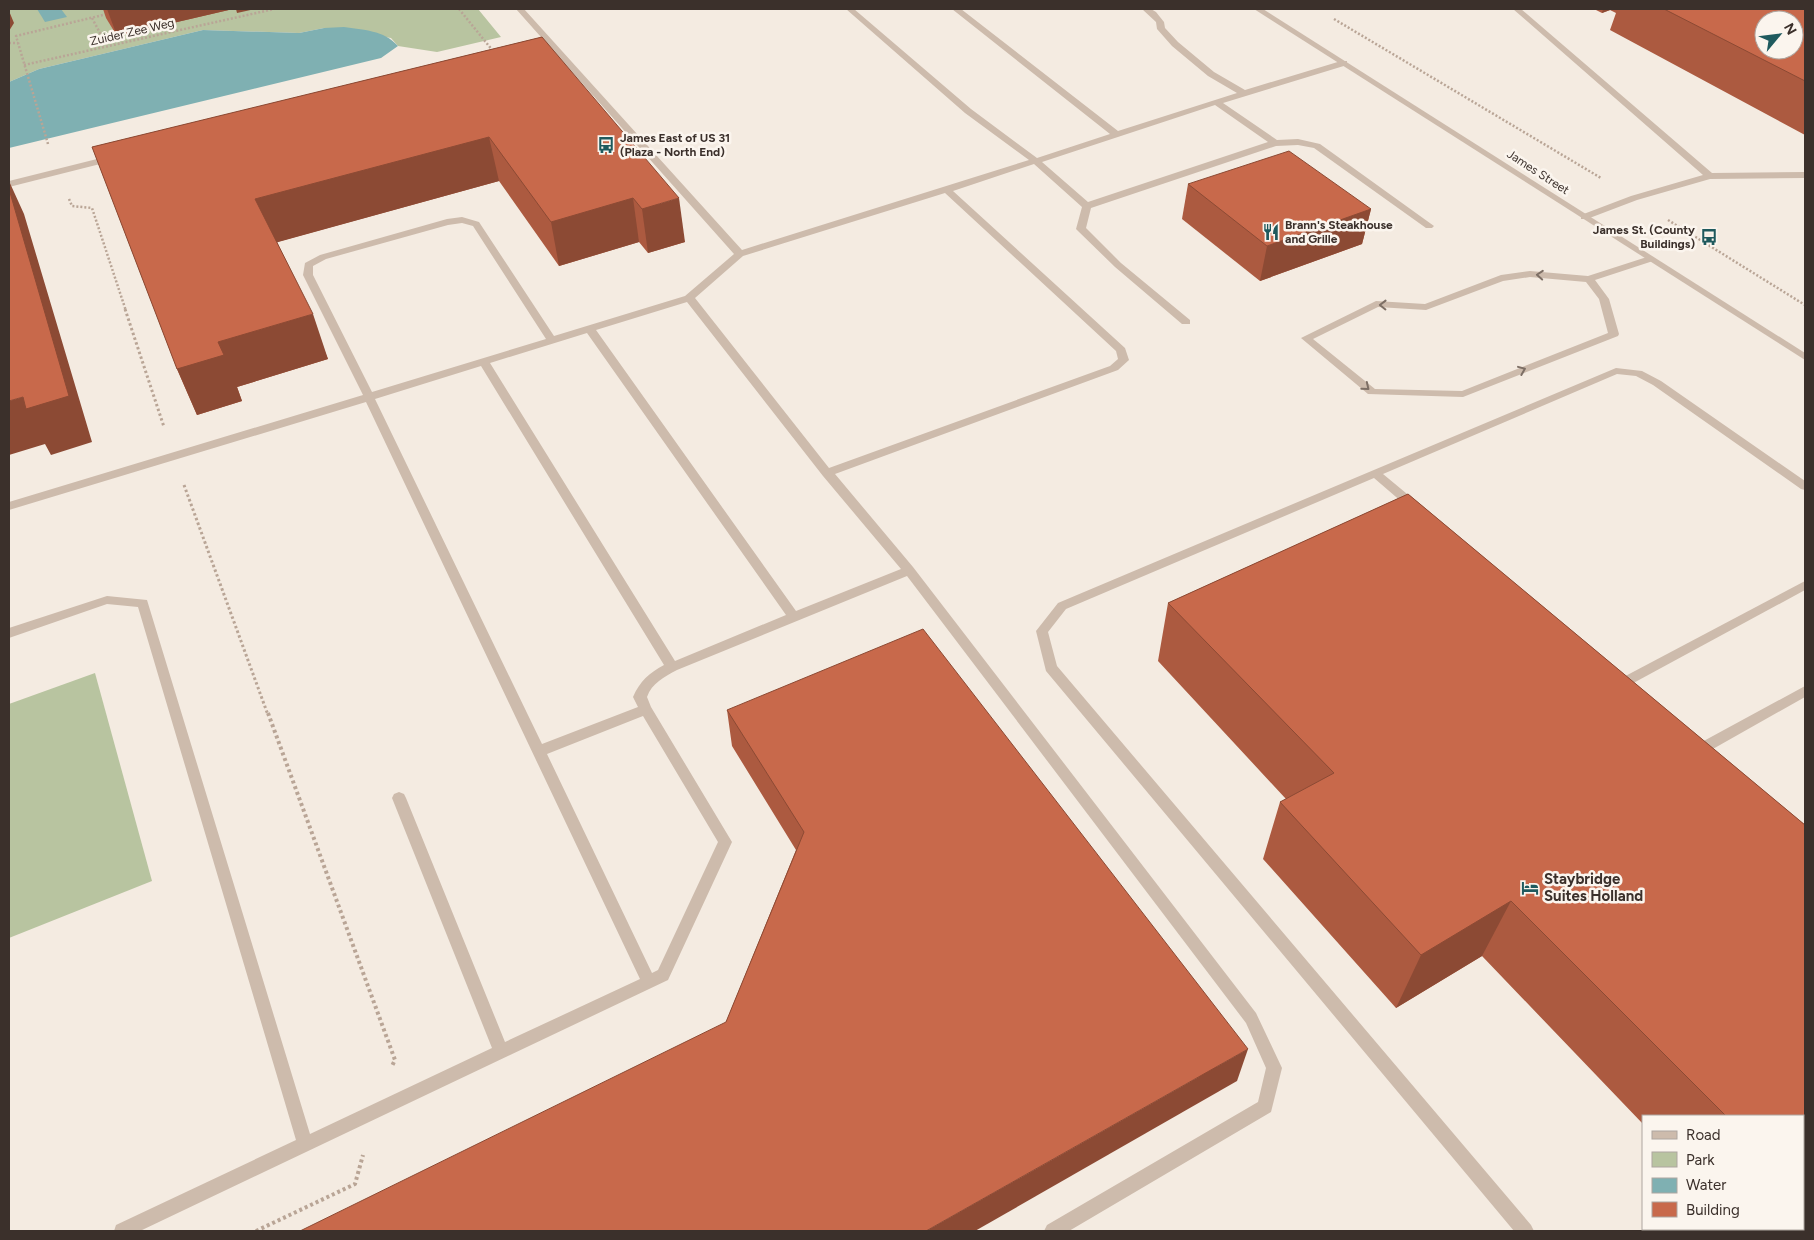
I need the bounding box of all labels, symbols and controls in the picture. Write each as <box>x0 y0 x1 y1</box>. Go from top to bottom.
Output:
north arrow <box>1754 10 1804 60</box>
street label: Zuider Zee Weg <box>88 15 176 49</box>
text: N <box>1780 20 1800 38</box>
place label: James East of US 31 (Plaza - North End) <box>620 131 730 159</box>
bus stop icon: James East of US 31 (Plaza - North End) <box>596 135 616 155</box>
street label: James Street <box>1504 147 1572 198</box>
place label: Brann's Steakhouse and Grille <box>1285 218 1393 246</box>
restaurant icon: Brann's Steakhouse and Grille <box>1261 222 1281 242</box>
place label: James St. (County Buildings) <box>1593 223 1695 251</box>
bus stop icon: James St. (County Buildings) <box>1699 227 1719 247</box>
one-way arrow <box>1536 270 1544 281</box>
one-way arrow <box>1379 300 1387 310</box>
one-way arrow <box>1517 366 1526 377</box>
one-way arrow <box>1360 381 1369 390</box>
place label: Staybridge Suites Holland <box>1544 870 1643 905</box>
hotel icon: Staybridge Suites Holland <box>1520 878 1540 898</box>
legend <box>1642 1115 1804 1230</box>
text: Road <box>1686 1126 1721 1144</box>
text: Park <box>1686 1151 1715 1169</box>
text: Water <box>1686 1176 1726 1194</box>
text: Building <box>1686 1201 1740 1219</box>

